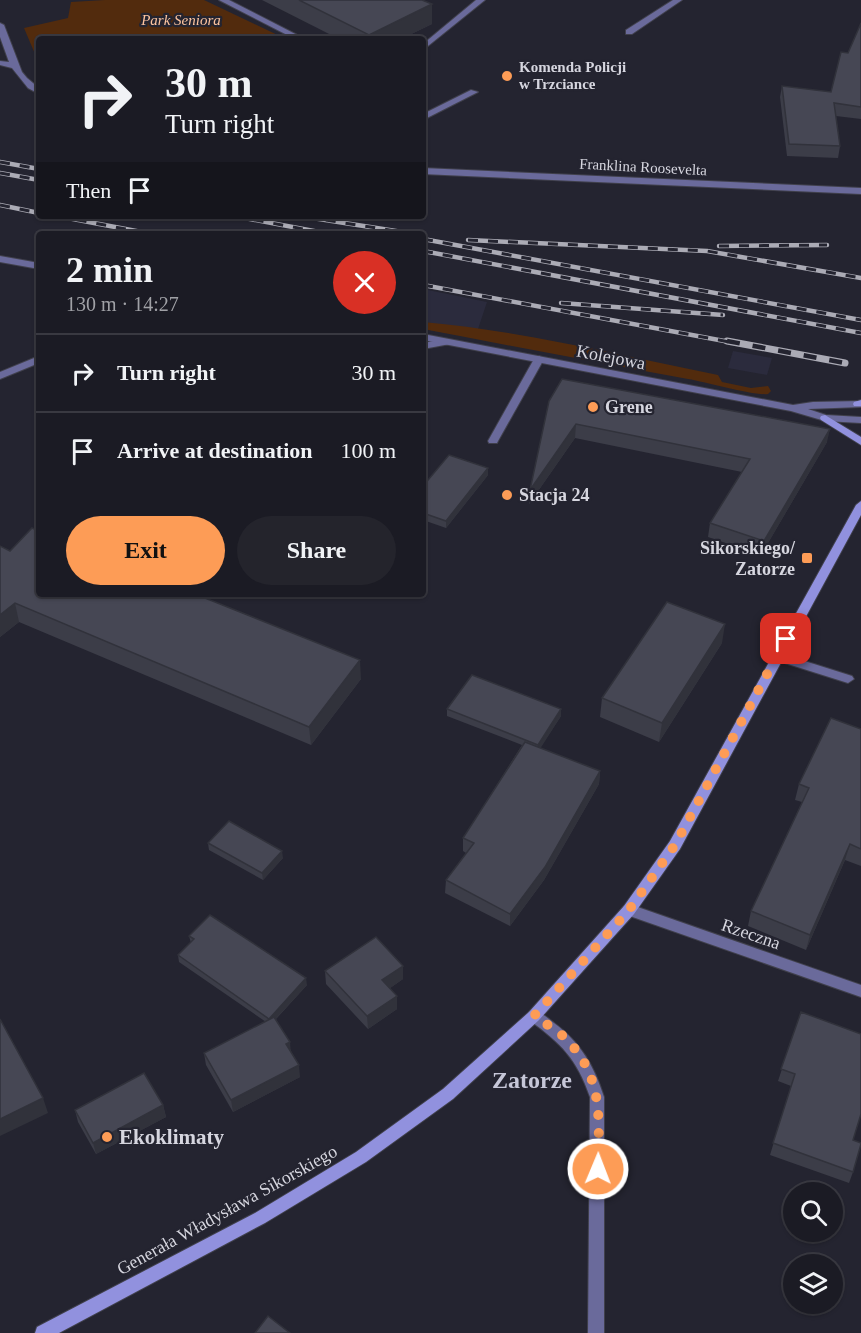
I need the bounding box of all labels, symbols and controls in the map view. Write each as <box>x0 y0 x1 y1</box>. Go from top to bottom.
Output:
park label: Park Seniora <box>140 12 221 28</box>
place label: Komenda Policji w Trzciance <box>519 59 626 92</box>
icon: right <box>66 60 144 138</box>
text: 30 m <box>165 60 253 106</box>
marker: Komenda Policji w Trzciance <box>500 69 514 83</box>
text: Turn right <box>165 109 274 139</box>
street label: Franklina Roosevelta <box>579 156 708 178</box>
icon: arrive <box>123 174 156 207</box>
text: Then <box>66 178 111 203</box>
text: 2 min <box>66 250 153 290</box>
button: close <box>333 251 396 314</box>
text: 130 m · 14:27 <box>66 293 179 315</box>
street label: Kolejowa <box>575 341 647 373</box>
icon: right <box>66 357 99 390</box>
text: Turn right <box>117 360 216 385</box>
text: 30 m <box>351 360 396 385</box>
place label: Grene <box>605 397 653 417</box>
marker: Grene <box>586 400 600 414</box>
icon: arrive <box>66 435 99 468</box>
text: Arrive at destination <box>117 438 313 463</box>
text: 100 m <box>340 438 396 463</box>
place label: Stacja 24 <box>519 485 590 505</box>
marker: Stacja 24 <box>500 488 514 502</box>
button: Exit <box>66 516 225 585</box>
button: Share <box>237 516 396 585</box>
place label: Sikorskiego/ Zatorze <box>700 538 796 579</box>
marker: Sikorskiego/ Zatorze <box>800 551 814 565</box>
pin <box>760 613 811 664</box>
icon: arrive <box>769 622 802 655</box>
street label: Rzeczna <box>719 915 783 953</box>
district label: Zatorze <box>492 1067 572 1093</box>
place label: Ekoklimaty <box>119 1125 225 1149</box>
marker: Ekoklimaty <box>100 1130 114 1144</box>
position arrow <box>566 1137 630 1201</box>
street label: Generała Władysława Sikorskiego <box>113 1141 341 1279</box>
map controls <box>783 1182 843 1314</box>
button: search <box>783 1182 843 1242</box>
button: layers <box>783 1254 843 1314</box>

